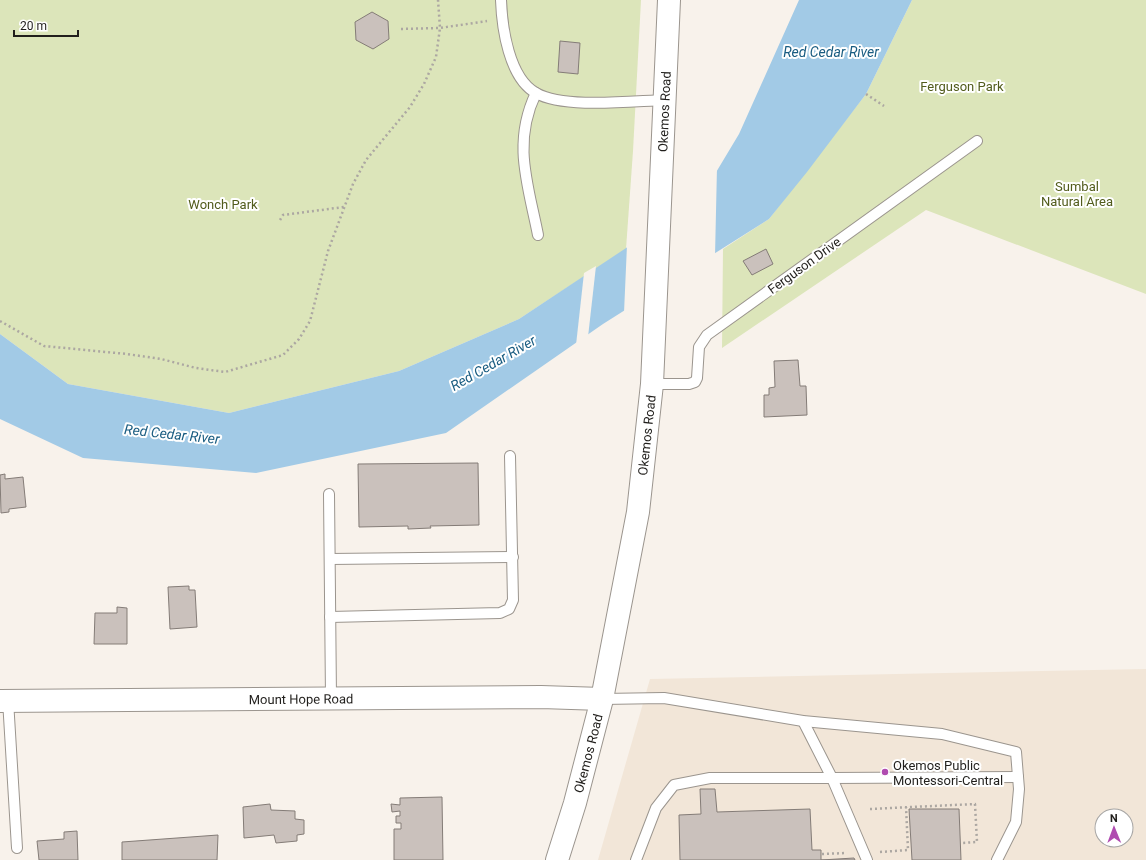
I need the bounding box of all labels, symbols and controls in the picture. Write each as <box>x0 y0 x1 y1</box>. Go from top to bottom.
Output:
scale bar <box>14 12 78 38</box>
text: 20 m <box>20 19 47 33</box>
water label: Red Cedar River <box>783 44 879 60</box>
street label: Okemos Road <box>655 71 674 152</box>
park label: Ferguson Park <box>920 79 1004 94</box>
park label: Sumbal Natural Area <box>1041 179 1113 209</box>
park label: Wonch Park <box>188 197 258 212</box>
street label: Ferguson Drive <box>765 234 844 297</box>
water label: Red Cedar River <box>448 332 539 394</box>
street label: Okemos Road <box>635 394 659 476</box>
water label: Red Cedar River <box>124 421 221 447</box>
street label: Mount Hope Road <box>249 691 353 707</box>
street label: Okemos Road <box>571 712 606 795</box>
place label: Okemos Public Montessori-Central <box>893 758 1003 788</box>
marker: Okemos Public Montessori-Central <box>880 767 890 777</box>
north arrow <box>1094 808 1134 848</box>
text: N <box>1110 812 1118 825</box>

